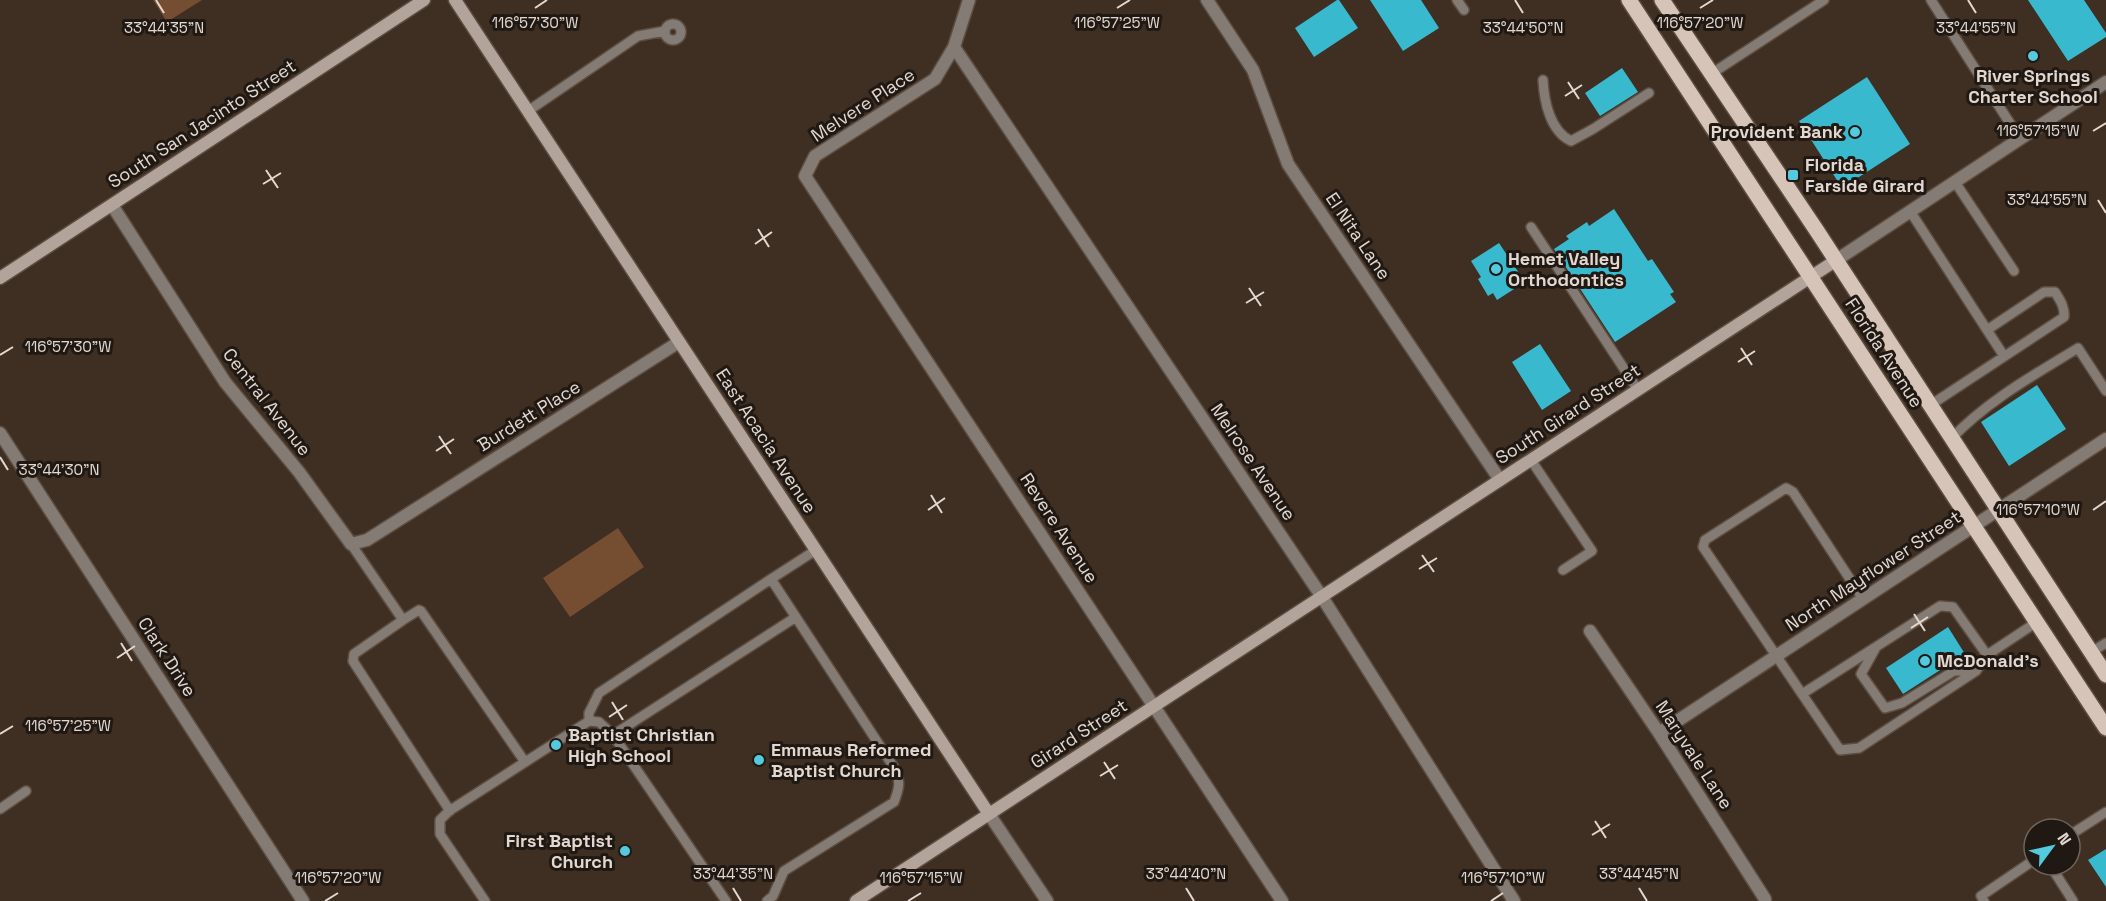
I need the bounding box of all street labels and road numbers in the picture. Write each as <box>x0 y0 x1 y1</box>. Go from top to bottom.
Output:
street label: South San Jacinto Street <box>104 54 300 193</box>
street label: Melvere Place <box>807 62 919 147</box>
street label: El Nita Lane <box>1321 188 1396 284</box>
street label: Florida Avenue <box>1840 293 1928 412</box>
street label: Central Avenue <box>218 343 317 460</box>
street label: South Girard Street <box>1491 358 1644 469</box>
street label: East Acacia Avenue <box>711 364 822 517</box>
street label: Burdett Place <box>473 375 584 456</box>
street label: Melrose Avenue <box>1206 399 1301 525</box>
street label: Revere Avenue <box>1015 468 1104 587</box>
street label: North Mayflower Street <box>1781 505 1965 636</box>
street label: Clark Drive <box>133 612 202 701</box>
street label: Girard Street <box>1026 694 1131 773</box>
street label: Maryvale Lane <box>1651 696 1738 813</box>

